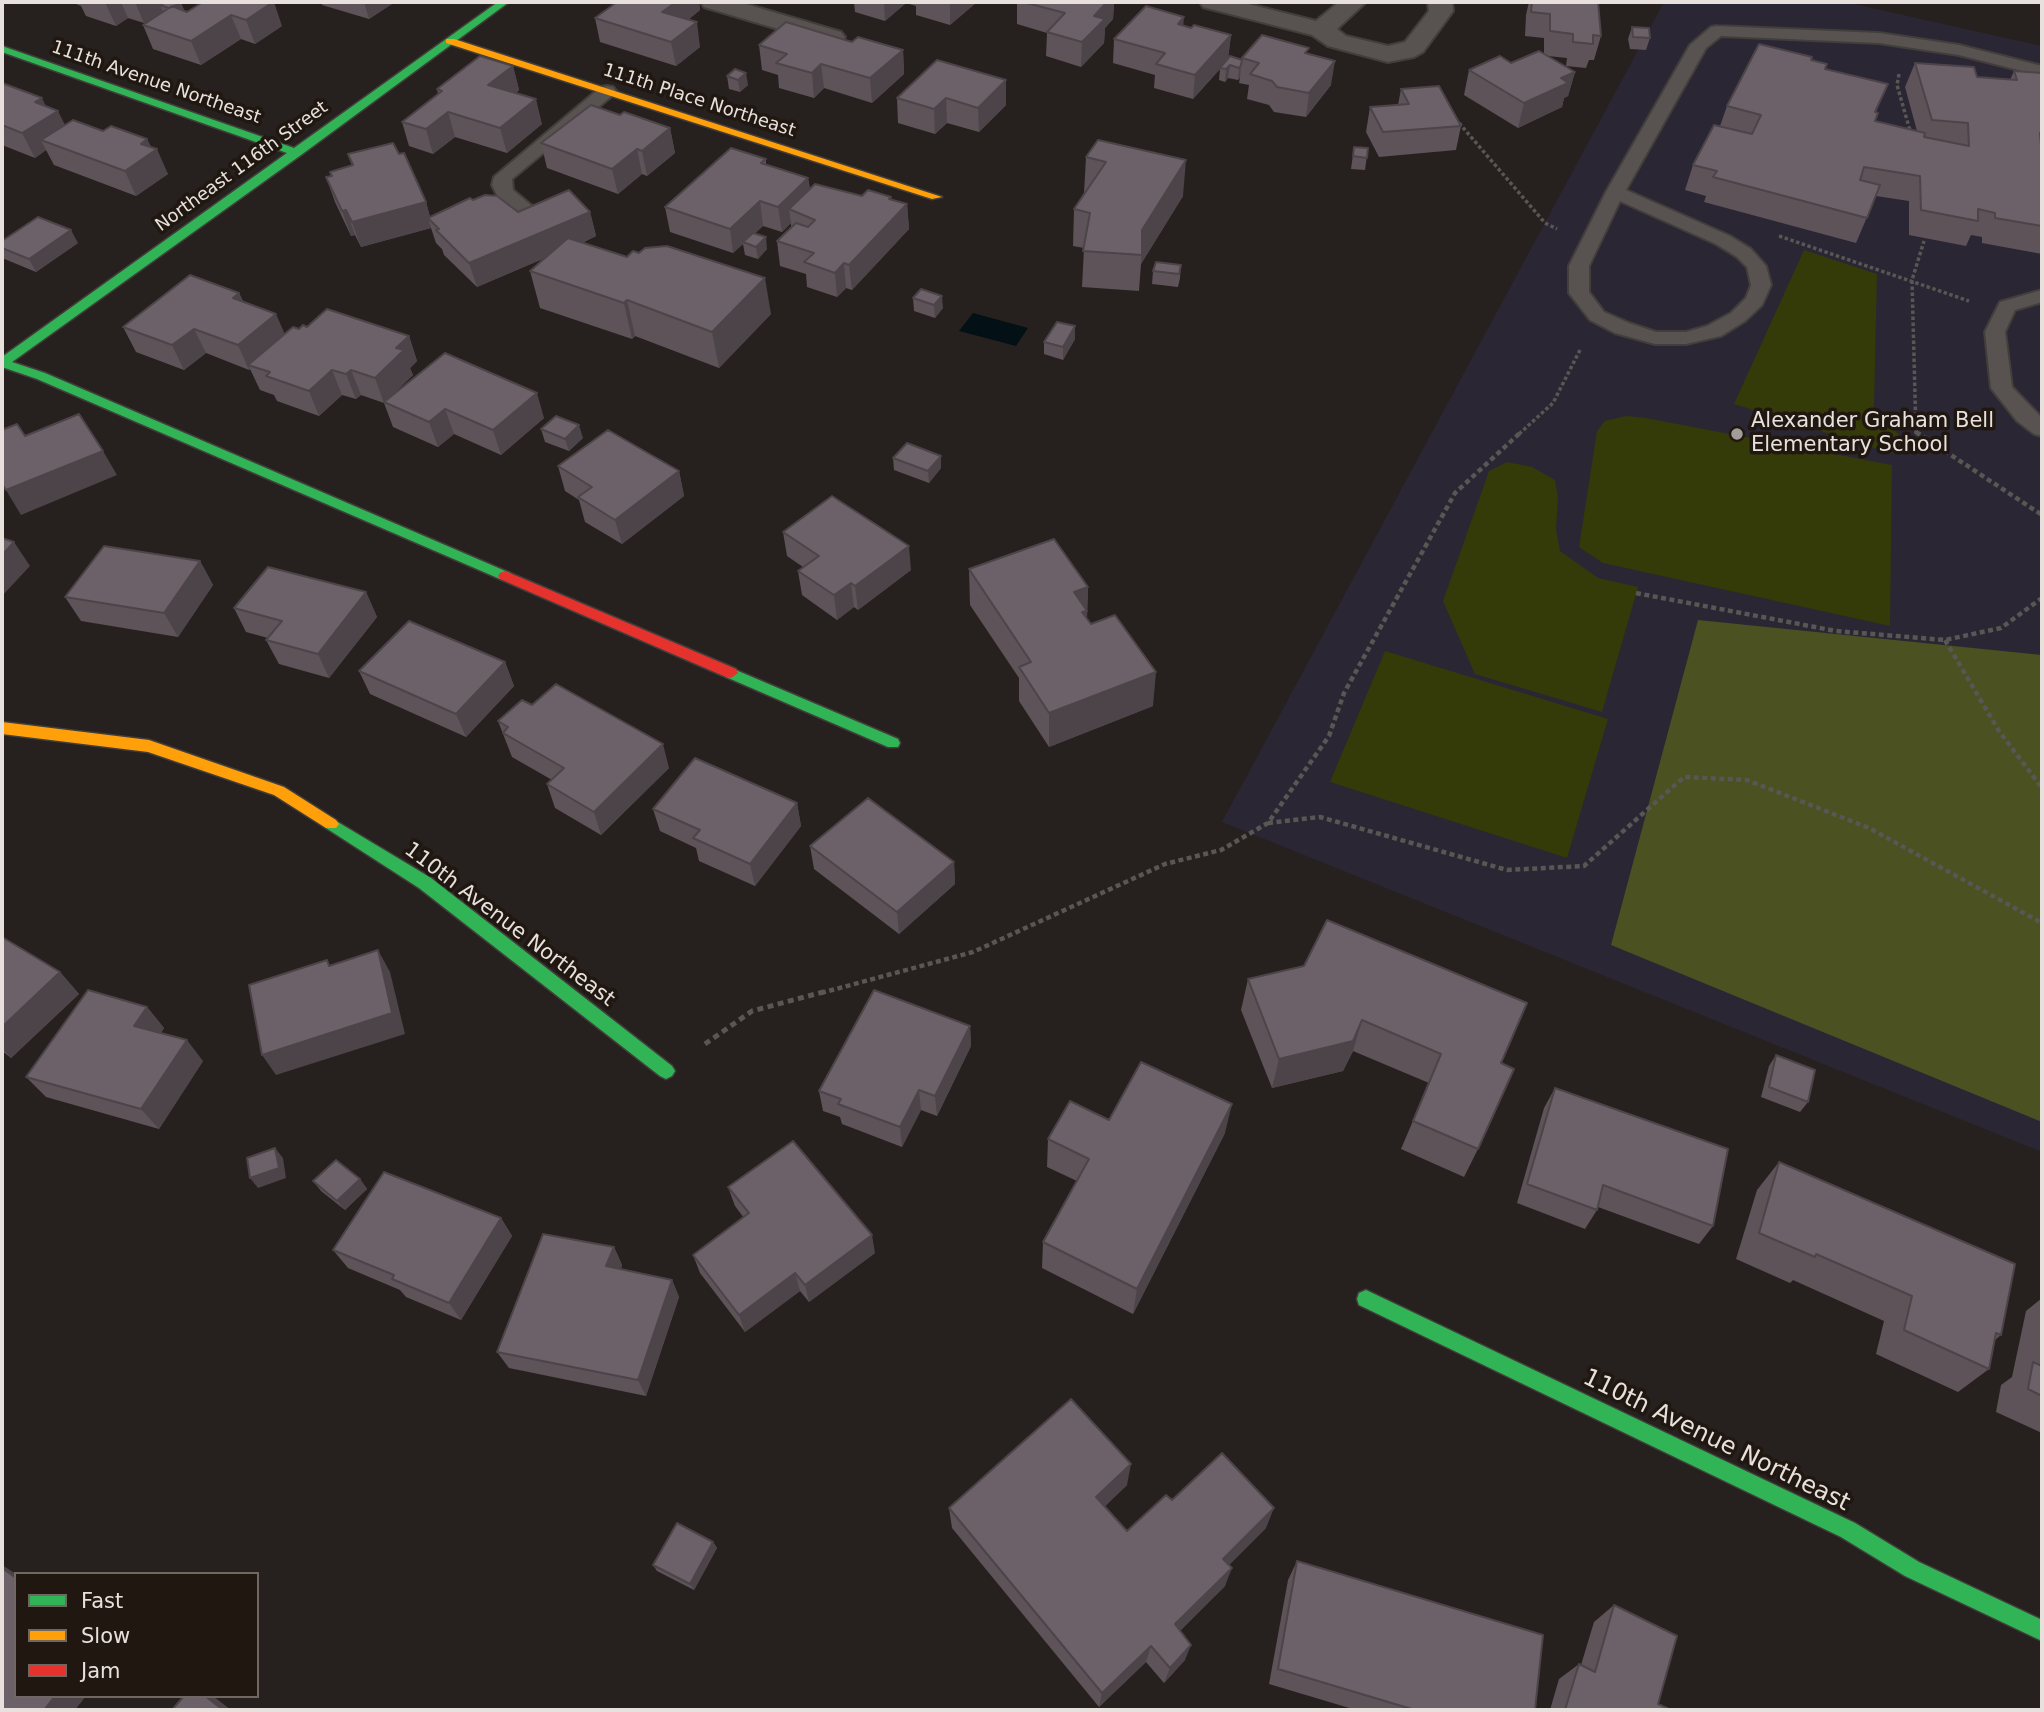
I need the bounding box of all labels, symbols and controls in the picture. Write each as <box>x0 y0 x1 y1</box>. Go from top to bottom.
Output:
street label: 111th Avenue Northeast <box>48 37 264 129</box>
street label: 111th Place Northeast <box>600 60 798 142</box>
street label: Northeast 116th Street <box>152 97 332 237</box>
place label: Alexander Graham Bell Elementary School <box>1751 409 1994 459</box>
marker: Alexander Graham Bell Elementary School <box>1729 426 1745 442</box>
street label: 110th Avenue Northeast <box>399 838 619 1012</box>
street label: 110th Avenue Northeast <box>1578 1364 1854 1518</box>
legend <box>14 1572 259 1698</box>
text: Fast <box>81 1589 123 1613</box>
text: Slow <box>81 1624 130 1648</box>
text: Jam <box>81 1659 121 1683</box>

